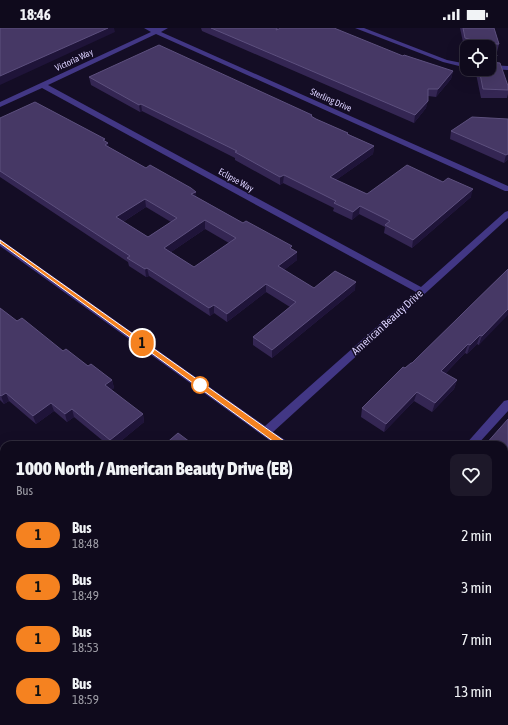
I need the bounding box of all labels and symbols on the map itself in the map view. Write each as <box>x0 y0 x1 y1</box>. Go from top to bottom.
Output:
street label: Victoria Way <box>53 47 95 73</box>
street label: Sterling Drive <box>309 86 353 114</box>
street label: Eclipse Way <box>217 166 256 194</box>
street label: American Beauty Drive <box>349 287 425 357</box>
line badge: 1 <box>129 330 155 356</box>
unlabelled marker <box>191 376 209 394</box>

